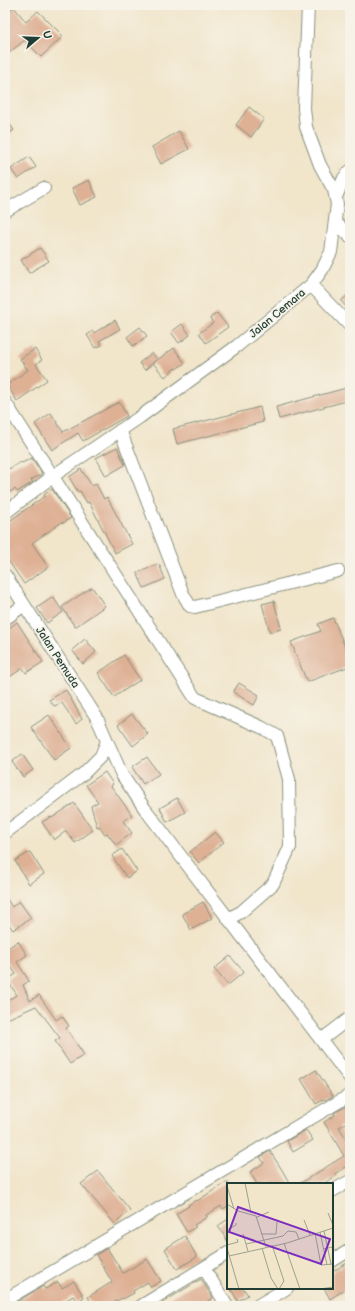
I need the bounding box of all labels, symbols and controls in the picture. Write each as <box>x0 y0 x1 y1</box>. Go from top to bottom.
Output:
north arrow <box>18 18 58 58</box>
text: U <box>40 29 54 41</box>
street label: Jalan Cemara <box>247 286 308 341</box>
street label: Jalan Pemuda <box>33 624 82 690</box>
inset map <box>227 1183 333 1289</box>

